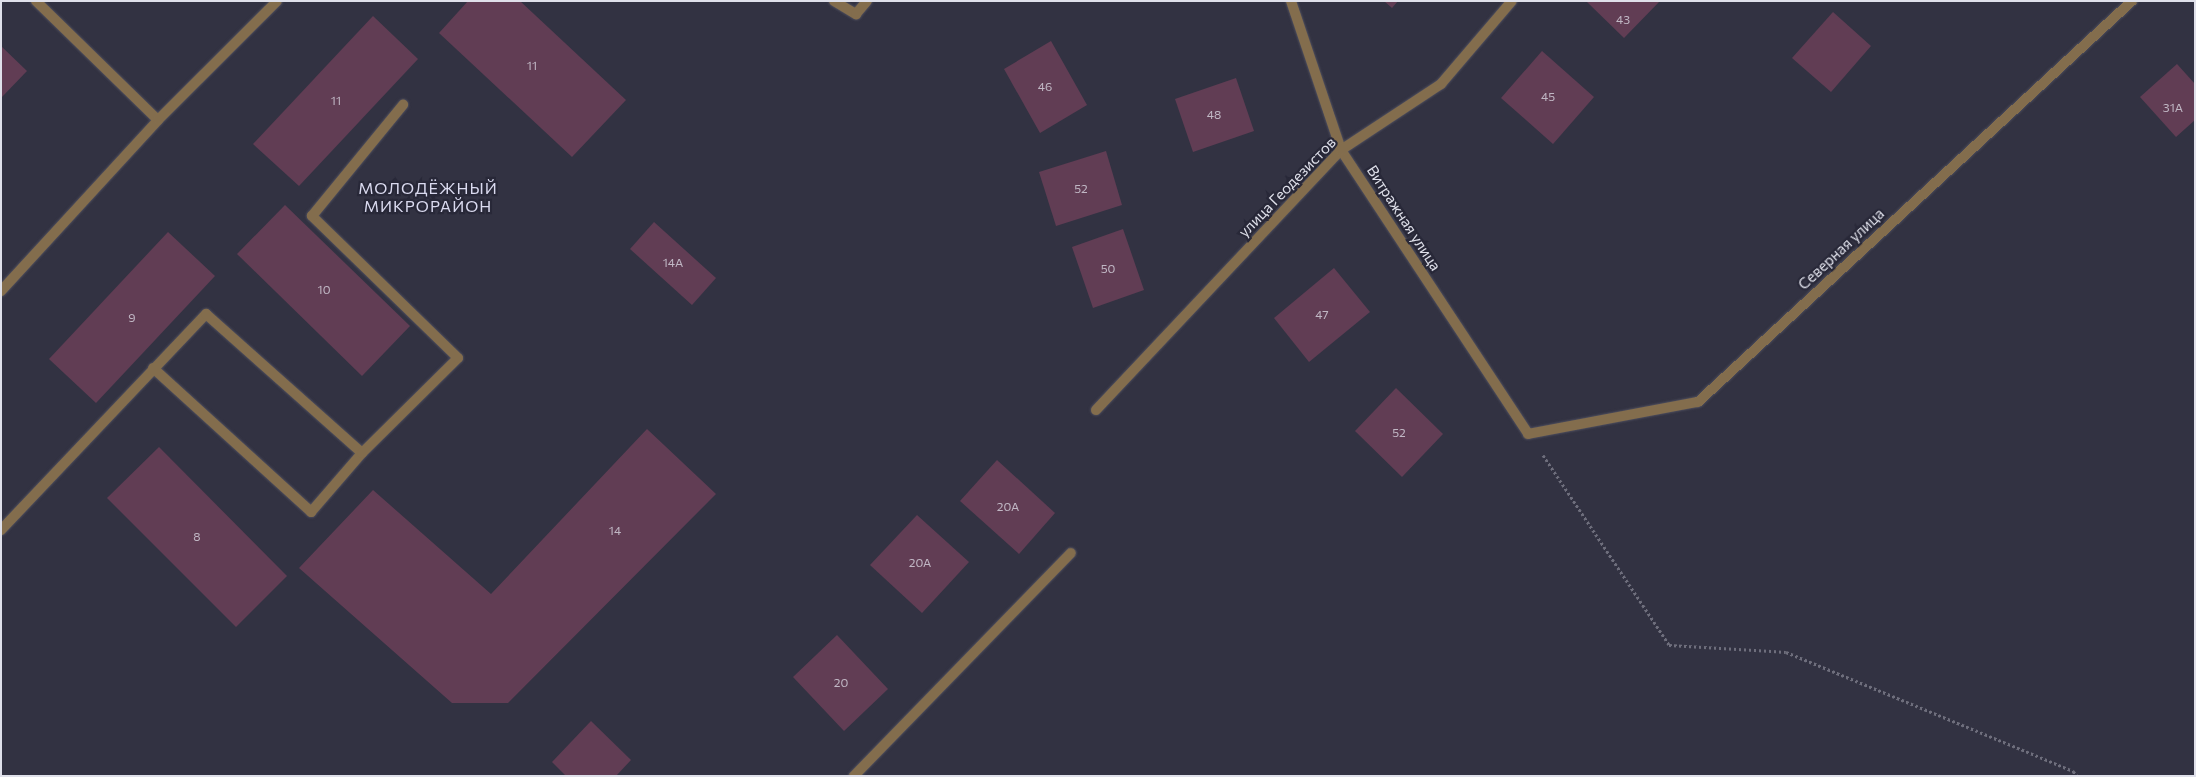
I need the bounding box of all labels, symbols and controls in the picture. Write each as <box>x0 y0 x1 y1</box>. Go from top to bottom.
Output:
house number: 43 <box>1616 13 1630 27</box>
house number: 11 <box>527 59 537 73</box>
house number: 46 <box>1038 80 1052 94</box>
house number: 45 <box>1541 90 1555 104</box>
house number: 11 <box>331 94 341 108</box>
house number: 31А <box>2163 101 2183 115</box>
house number: 48 <box>1207 108 1221 122</box>
street label: улица Геодезистов <box>1235 133 1339 241</box>
street label: Витражная улица <box>1363 162 1445 274</box>
district label: МОЛОДЁЖНЫЙ МИКРОРАЙОН <box>357 178 499 216</box>
house number: 52 <box>1074 182 1088 196</box>
street label: Северная улица <box>1794 205 1888 293</box>
house number: 14А <box>663 256 683 270</box>
house number: 50 <box>1101 262 1115 276</box>
house number: 10 <box>318 283 330 297</box>
house number: 47 <box>1315 308 1329 322</box>
house number: 9 <box>128 311 136 325</box>
house number: 52 <box>1392 426 1406 440</box>
house number: 20А <box>997 500 1019 514</box>
house number: 14 <box>609 524 621 538</box>
house number: 8 <box>193 530 201 544</box>
house number: 20А <box>909 556 931 570</box>
house number: 20 <box>834 676 848 690</box>

